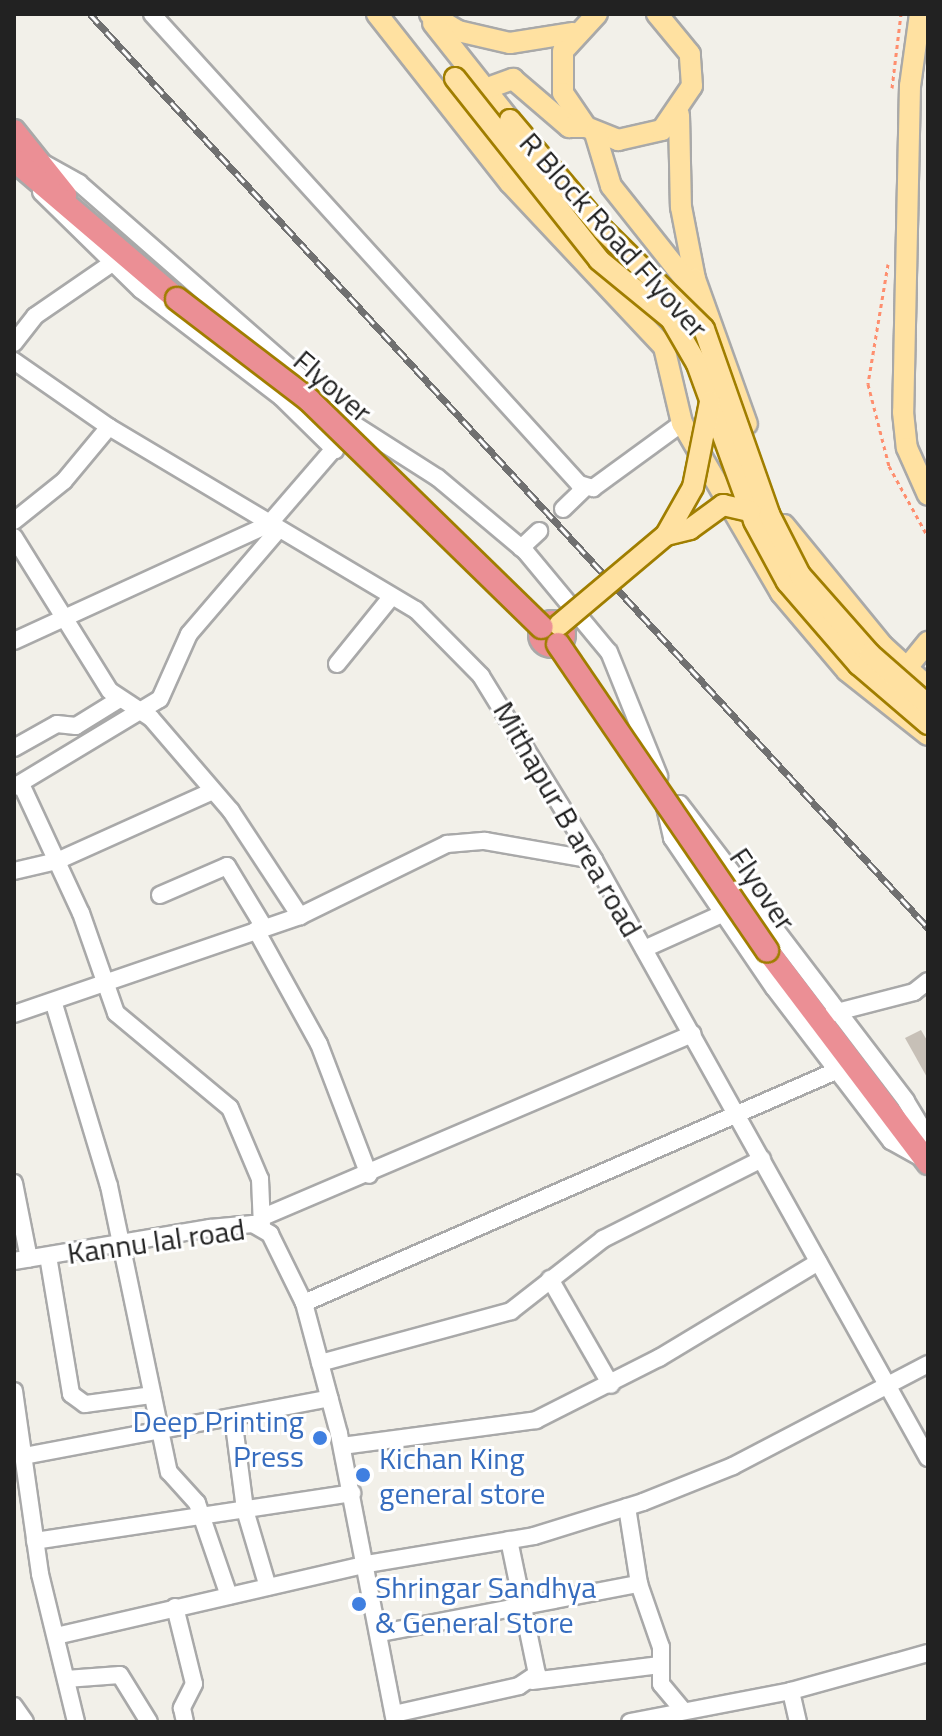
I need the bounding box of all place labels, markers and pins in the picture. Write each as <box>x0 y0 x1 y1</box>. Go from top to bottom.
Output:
place label: Deep Printing Press <box>133 1403 304 1474</box>
marker: Deep Printing Press <box>311 1429 329 1447</box>
place label: Kichan King general store <box>379 1440 545 1510</box>
marker: Kichan King general store <box>354 1466 372 1484</box>
place label: Shringar Sandhya & General Store <box>375 1569 596 1640</box>
marker: Shringar Sandhya & General Store <box>350 1595 368 1613</box>

